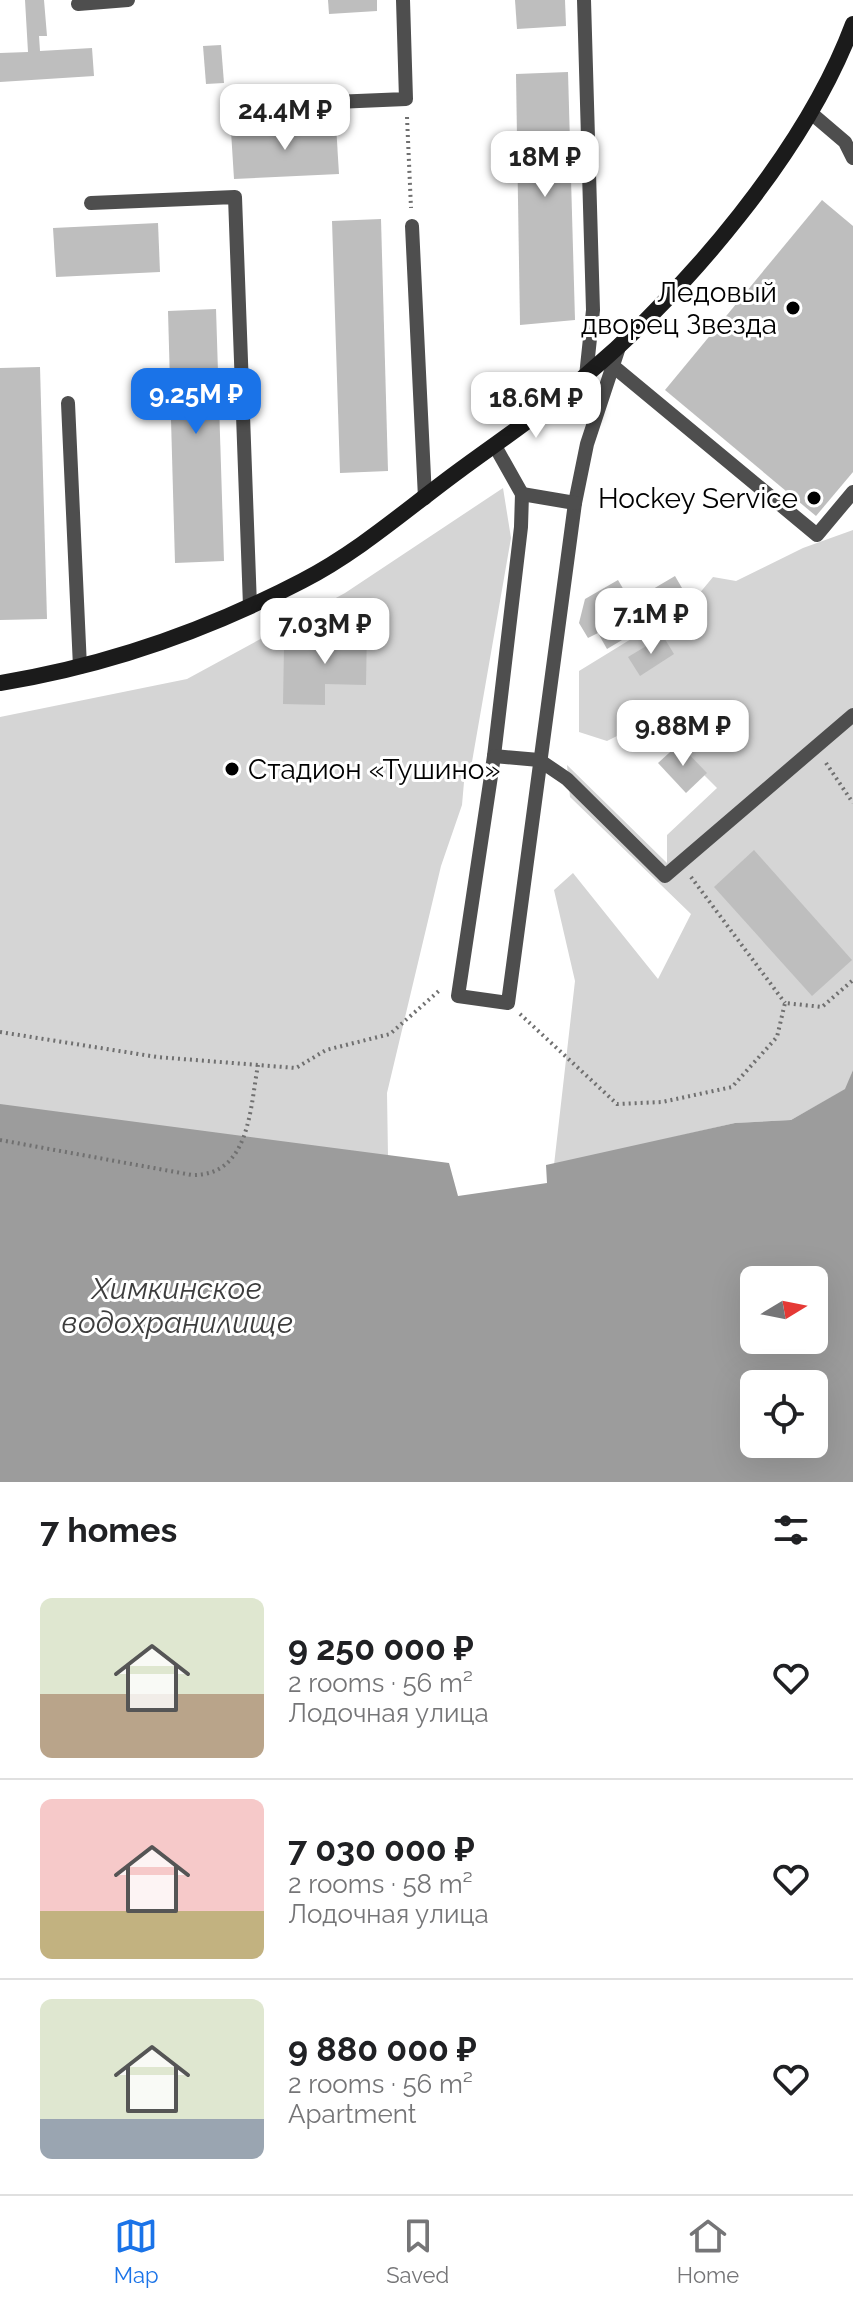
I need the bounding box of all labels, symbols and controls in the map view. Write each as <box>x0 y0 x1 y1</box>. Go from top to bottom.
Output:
pin: 24.4M ₽ <box>211 84 359 152</box>
text: 24.4M ₽ <box>238 95 332 125</box>
pin: 18M ₽ <box>489 131 601 199</box>
text: 18M ₽ <box>509 142 581 172</box>
place label: Ледовый дворец Звезда <box>581 276 777 341</box>
marker: Ледовый дворец Звезда <box>784 299 802 317</box>
pin: 9.25M ₽ <box>122 368 270 436</box>
pin: 18.6M ₽ <box>462 372 610 440</box>
text: 9.25M ₽ <box>149 379 243 409</box>
text: 18.6M ₽ <box>489 383 583 413</box>
place label: Hockey Service <box>598 482 798 515</box>
marker: Hockey Service <box>805 489 823 507</box>
pin: 7.1M ₽ <box>586 588 716 656</box>
pin: 7.03M ₽ <box>251 598 399 666</box>
text: 7.1M ₽ <box>613 599 689 629</box>
text: 7.03M ₽ <box>278 609 372 639</box>
pin: 9.88M ₽ <box>609 700 757 768</box>
text: 9.88M ₽ <box>635 711 731 741</box>
place label: Стадион «Тушино» <box>248 753 500 786</box>
marker: Стадион «Тушино» <box>223 760 241 778</box>
north arrow <box>740 1266 828 1354</box>
map controls <box>740 1266 828 1458</box>
water label: Химкинское водохранилище <box>61 1271 293 1340</box>
button: locate <box>740 1370 828 1458</box>
icon: filters <box>769 1508 813 1552</box>
text: 7 homes <box>40 1510 177 1550</box>
text: 9 250 000 ₽ <box>288 1628 474 1668</box>
icon: home <box>104 1630 200 1726</box>
icon: heart <box>769 1656 813 1700</box>
text: 2 rooms · 56 m² <box>288 1668 473 1698</box>
text: Лодочная улица <box>288 1698 489 1728</box>
text: 7 030 000 ₽ <box>288 1829 475 1869</box>
icon: home <box>104 1831 200 1927</box>
icon: heart <box>769 1857 813 1901</box>
text: 2 rooms · 58 m² <box>288 1869 473 1899</box>
text: Лодочная улица <box>288 1899 489 1929</box>
text: 9 880 000 ₽ <box>288 2029 477 2069</box>
icon: home <box>104 2031 200 2127</box>
icon: heart <box>769 2057 813 2101</box>
text: 2 rooms · 56 m² <box>288 2069 473 2099</box>
text: Apartment <box>288 2099 417 2129</box>
tab: Map <box>114 2214 159 2288</box>
tab: Saved <box>386 2214 449 2288</box>
tab: Home <box>677 2214 739 2288</box>

